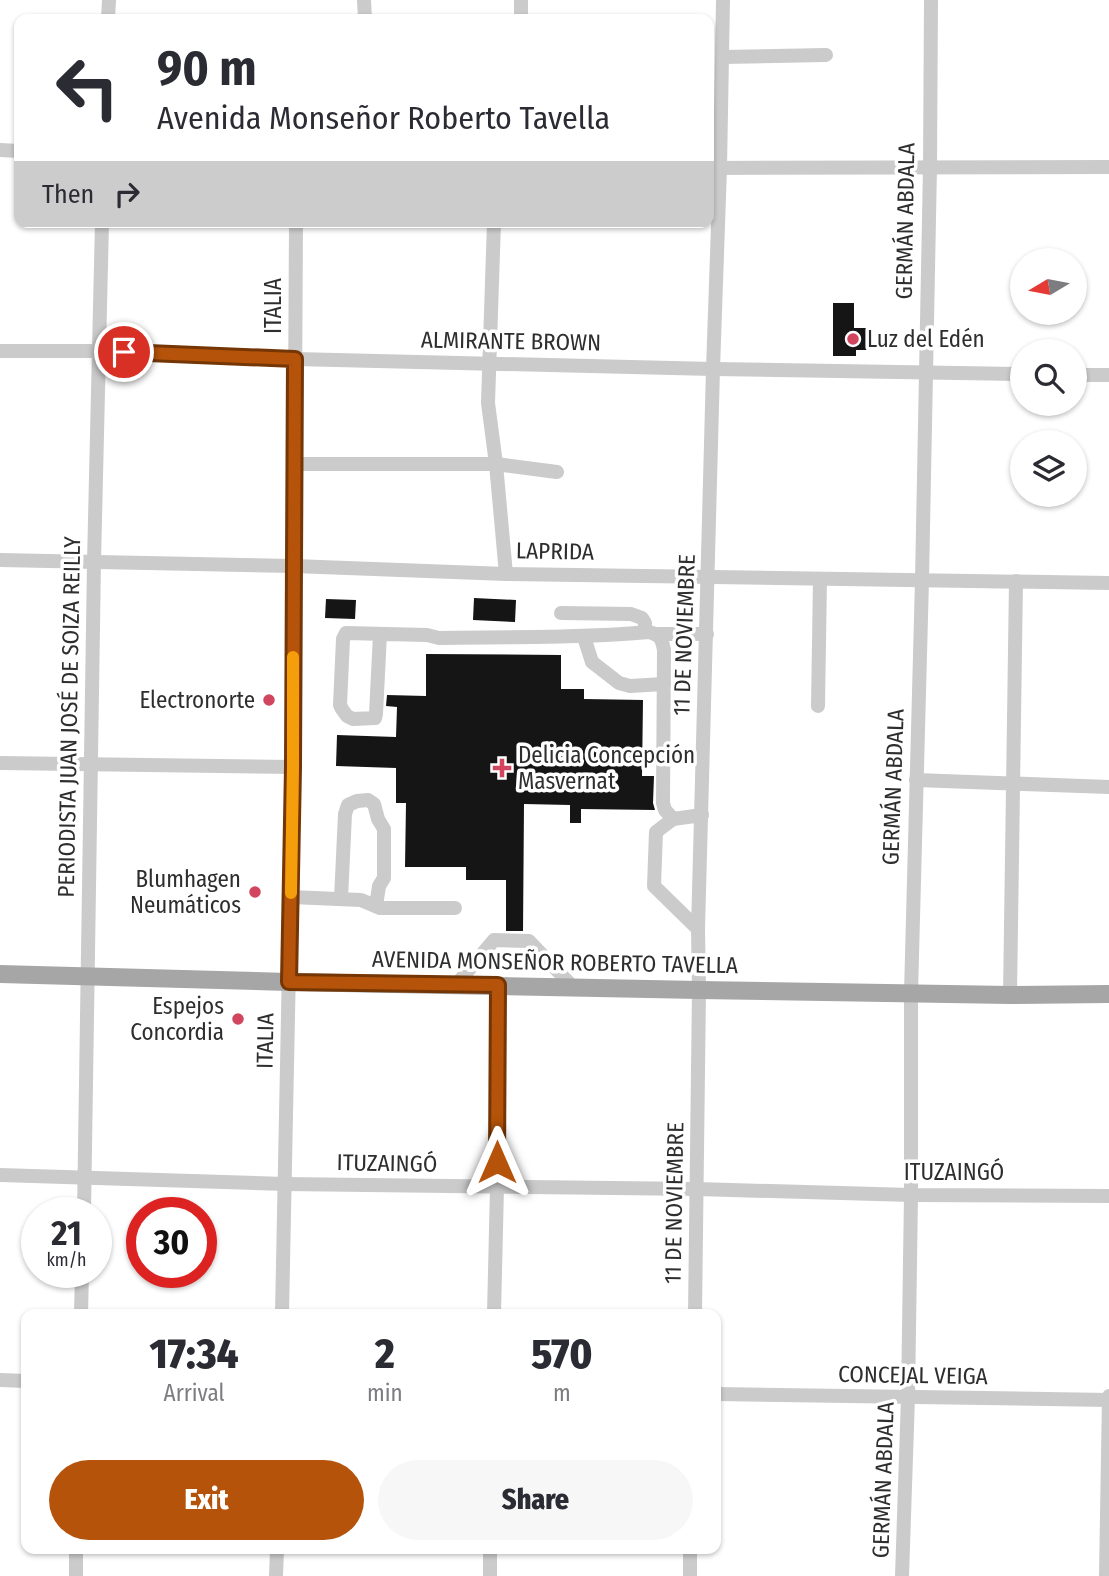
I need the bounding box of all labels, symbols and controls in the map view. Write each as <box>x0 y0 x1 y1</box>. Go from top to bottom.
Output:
text: 90 m <box>157 39 257 98</box>
icon: left <box>42 42 133 133</box>
text: Avenida Monseñor Roberto Tavella <box>157 99 610 137</box>
street label: GERMÁN ABDALA <box>889 142 920 299</box>
icon: right <box>108 175 146 213</box>
text: Then <box>42 179 94 210</box>
north arrow <box>1010 248 1087 326</box>
map controls <box>1010 248 1087 507</box>
street label: ITALIA <box>259 278 287 334</box>
pin <box>94 322 154 382</box>
street label: ALMIRANTE BROWN <box>421 325 601 357</box>
place label: Luz del Edén <box>867 325 985 353</box>
marker: Luz del Edén <box>845 331 861 347</box>
icon: arrive <box>105 333 143 371</box>
button: search <box>1010 339 1087 416</box>
button: layers <box>1010 430 1087 507</box>
street label: PERIODISTA JUAN JOSÉ DE SOIZA REILLY <box>51 536 86 898</box>
street label: LAPRIDA <box>516 536 594 566</box>
street label: 11 DE NOVIEMBRE <box>667 554 701 716</box>
place label: Electronorte <box>139 686 255 714</box>
marker: Electronorte <box>261 692 277 708</box>
street label: GERMÁN ABDALA <box>875 708 910 866</box>
place label: Delicia Concepción Masvernat <box>518 741 695 795</box>
marker: Delicia Concepción Masvernat <box>492 758 512 778</box>
place label: Blumhagen Neumáticos <box>130 865 241 919</box>
marker: Blumhagen Neumáticos <box>247 884 263 900</box>
street label: AVENIDA MONSEÑOR ROBERTO TAVELLA <box>372 945 738 979</box>
place label: Espejos Concordia <box>130 992 224 1046</box>
marker: Espejos Concordia <box>230 1011 246 1027</box>
street label: ITALIA <box>251 1013 279 1069</box>
street label: 11 DE NOVIEMBRE <box>659 1122 689 1284</box>
position arrow <box>460 1125 534 1199</box>
street label: ITUZAINGÓ <box>336 1148 438 1178</box>
street label: ITUZAINGÓ <box>904 1158 1004 1186</box>
speed limit sign: 30 <box>126 1197 217 1288</box>
text: 21 <box>51 1212 82 1254</box>
text: km/h <box>46 1249 87 1271</box>
text: 17:34 <box>150 1329 239 1379</box>
text: 2 <box>375 1329 395 1379</box>
text: 570 <box>531 1329 592 1379</box>
street label: CONCEJAL VEIGA <box>838 1360 988 1390</box>
text: Arrival <box>164 1379 225 1407</box>
text: min <box>367 1379 403 1407</box>
text: m <box>553 1379 571 1407</box>
street label: GERMÁN ABDALA <box>865 1401 900 1559</box>
button: Exit <box>49 1460 364 1540</box>
button: Share <box>378 1460 693 1540</box>

